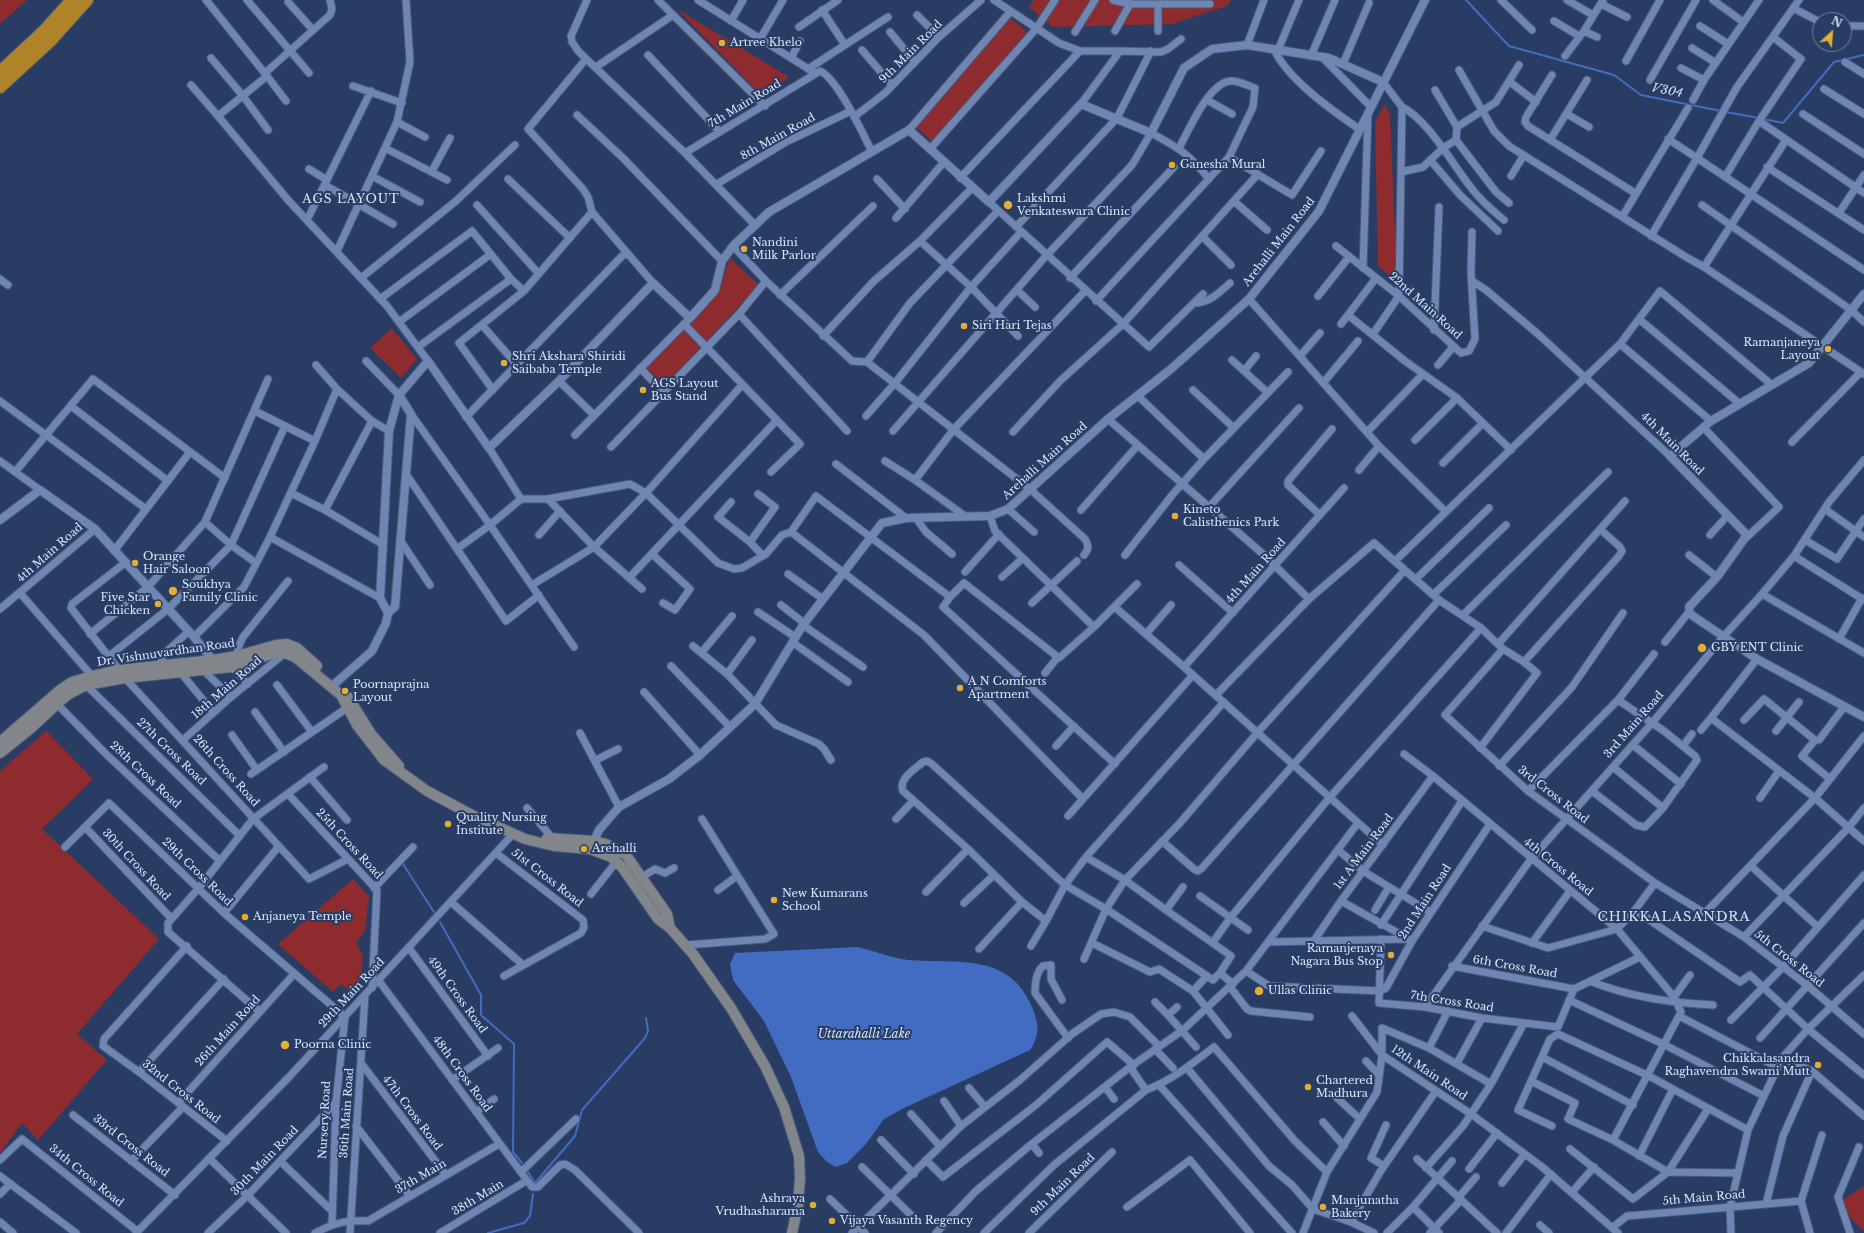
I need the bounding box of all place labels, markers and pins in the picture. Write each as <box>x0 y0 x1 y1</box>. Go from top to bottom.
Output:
place label: Artree Khelo <box>730 36 802 50</box>
marker: Artree Khelo <box>717 38 727 48</box>
place label: Ganesha Mural <box>1180 158 1265 172</box>
marker: Ganesha Mural <box>1167 160 1177 170</box>
place label: Lakshmi Venkateswara Clinic <box>1017 192 1130 218</box>
marker: Lakshmi Venkateswara Clinic <box>1002 199 1014 211</box>
place label: Nandini Milk Parlor <box>752 236 816 262</box>
marker: Nandini Milk Parlor <box>739 244 749 254</box>
place label: Siri Hari Tejas <box>972 319 1052 333</box>
marker: Siri Hari Tejas <box>959 321 969 331</box>
place label: Ramanjaneya Layout <box>1744 336 1820 362</box>
marker: Ramanjaneya Layout <box>1823 344 1833 354</box>
place label: Shri Akshara Shiridi Saibaba Temple <box>512 350 626 376</box>
marker: Shri Akshara Shiridi Saibaba Temple <box>499 358 509 368</box>
place label: AGS Layout Bus Stand <box>651 377 718 403</box>
marker: AGS Layout Bus Stand <box>638 385 648 395</box>
place label: Kineto Calisthenics Park <box>1183 503 1279 529</box>
marker: Kineto Calisthenics Park <box>1170 511 1180 521</box>
place label: Orange Hair Saloon <box>143 550 210 576</box>
marker: Orange Hair Saloon <box>130 558 140 568</box>
place label: Soukhya Family Clinic <box>182 578 258 604</box>
marker: Soukhya Family Clinic <box>167 585 179 597</box>
place label: Five Star Chicken <box>100 591 150 617</box>
marker: Five Star Chicken <box>153 599 163 609</box>
place label: GBY ENT Clinic <box>1711 641 1803 655</box>
marker: GBY ENT Clinic <box>1696 642 1708 654</box>
place label: A N Comforts Apartment <box>968 675 1047 701</box>
place label: Poornaprajna Layout <box>353 678 429 704</box>
marker: A N Comforts Apartment <box>955 683 965 693</box>
marker: Poornaprajna Layout <box>340 686 350 696</box>
place label: Quality Nursing Institute <box>456 811 547 837</box>
marker: Quality Nursing Institute <box>443 819 453 829</box>
place label: Arehalli <box>592 842 636 856</box>
marker: Arehalli <box>579 844 589 854</box>
place label: New Kumarans School <box>782 887 868 913</box>
marker: New Kumarans School <box>769 895 779 905</box>
place label: Anjaneya Temple <box>253 910 352 924</box>
marker: Anjaneya Temple <box>240 912 250 922</box>
place label: Ramanjenaya Nagara Bus Stop <box>1290 942 1383 968</box>
marker: Ramanjenaya Nagara Bus Stop <box>1386 950 1396 960</box>
place label: Ullas Clinic <box>1268 984 1332 998</box>
marker: Ullas Clinic <box>1253 985 1265 997</box>
place label: Poorna Clinic <box>294 1038 371 1052</box>
marker: Poorna Clinic <box>279 1039 291 1051</box>
place label: Chikkalasandra Raghavendra Swami Mutt <box>1665 1052 1810 1078</box>
marker: Chikkalasandra Raghavendra Swami Mutt <box>1813 1060 1823 1070</box>
place label: Chartered Madhura <box>1316 1074 1373 1100</box>
marker: Chartered Madhura <box>1303 1082 1313 1092</box>
place label: Ashraya Vrudhasharama <box>715 1192 805 1218</box>
place label: Manjunatha Bakery <box>1331 1194 1399 1220</box>
marker: Ashraya Vrudhasharama <box>808 1200 818 1210</box>
marker: Manjunatha Bakery <box>1318 1202 1328 1212</box>
place label: Vijaya Vasanth Regency <box>840 1214 973 1228</box>
marker: Vijaya Vasanth Regency <box>827 1216 837 1226</box>

